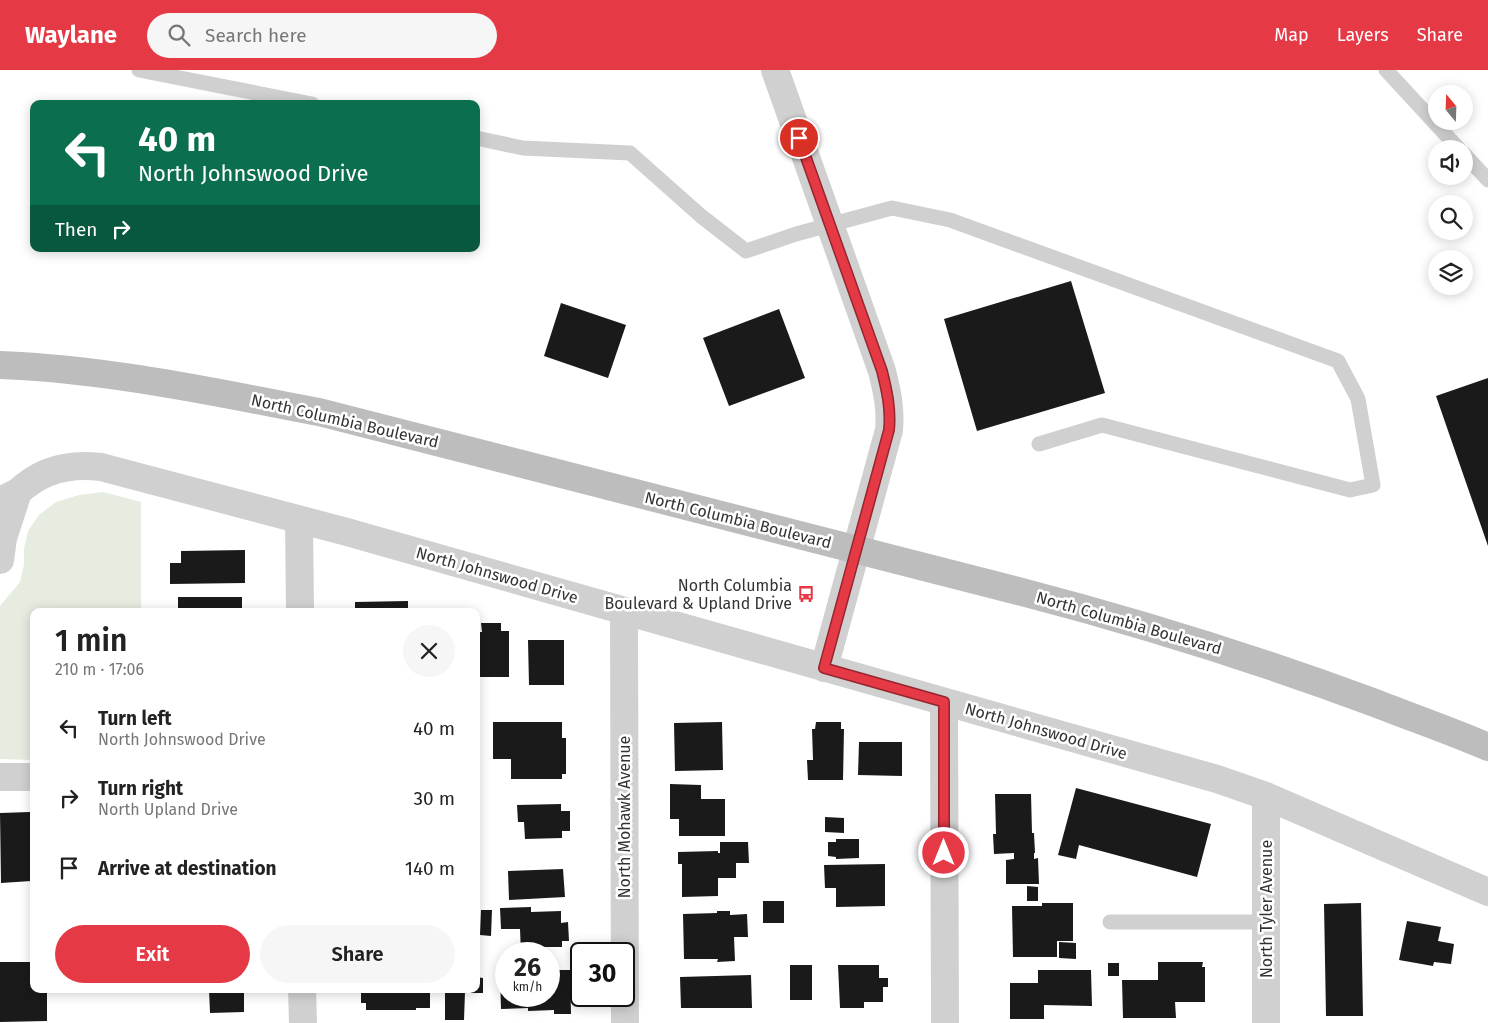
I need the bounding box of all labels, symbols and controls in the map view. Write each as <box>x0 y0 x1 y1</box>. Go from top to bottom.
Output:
search box <box>147 13 497 58</box>
text: Waylane <box>25 21 117 49</box>
icon: search <box>165 21 193 49</box>
text: Search here <box>205 24 307 47</box>
text: Map <box>1274 24 1309 46</box>
text: Layers <box>1337 24 1389 46</box>
text: Share <box>1417 24 1463 46</box>
north arrow <box>1428 85 1472 130</box>
map controls <box>1428 85 1473 295</box>
pin <box>778 117 820 159</box>
text: 40 m <box>138 118 216 160</box>
icon: left <box>55 120 120 185</box>
icon: arrive <box>785 124 813 152</box>
button: sound <box>1428 140 1473 185</box>
text: North Johnswood Drive <box>138 160 369 187</box>
button: search <box>1428 195 1473 240</box>
icon: right <box>107 215 135 243</box>
text: Then <box>55 218 97 241</box>
button: layers <box>1428 250 1473 295</box>
street label: North Columbia Boulevard <box>249 390 441 452</box>
street label: North Columbia Boulevard <box>643 488 833 552</box>
street label: North Johnswood Drive <box>414 543 580 607</box>
place label: North Columbia Boulevard & Upland Drive <box>605 576 792 613</box>
bus stop icon: North Columbia Boulevard & Upland Drive <box>796 584 816 604</box>
street label: North Columbia Boulevard <box>1034 587 1224 659</box>
text: 1 min <box>55 623 127 659</box>
button: close <box>403 625 455 677</box>
text: 210 m · 17:06 <box>55 660 144 679</box>
street label: North Johnswood Drive <box>963 699 1129 763</box>
text: Turn left <box>98 707 172 730</box>
icon: left <box>55 714 83 742</box>
text: 40 m <box>413 717 455 740</box>
text: North Johnswood Drive <box>98 730 266 749</box>
street label: North Mohawk Avenue <box>615 736 634 898</box>
text: Turn right <box>98 777 183 800</box>
icon: right <box>55 784 83 812</box>
text: 30 m <box>414 787 455 810</box>
text: North Upland Drive <box>98 800 238 819</box>
position arrow <box>917 826 969 878</box>
street label: North Tyler Avenue <box>1257 840 1276 978</box>
icon: arrive <box>55 854 83 882</box>
text: Arrive at destination <box>98 857 277 880</box>
text: 140 m <box>405 857 455 880</box>
button: Exit <box>55 925 250 983</box>
button: Share <box>260 925 455 983</box>
speed limit sign: 30 <box>570 942 635 1007</box>
text: 26 <box>514 953 541 983</box>
text: km/h <box>513 980 542 994</box>

